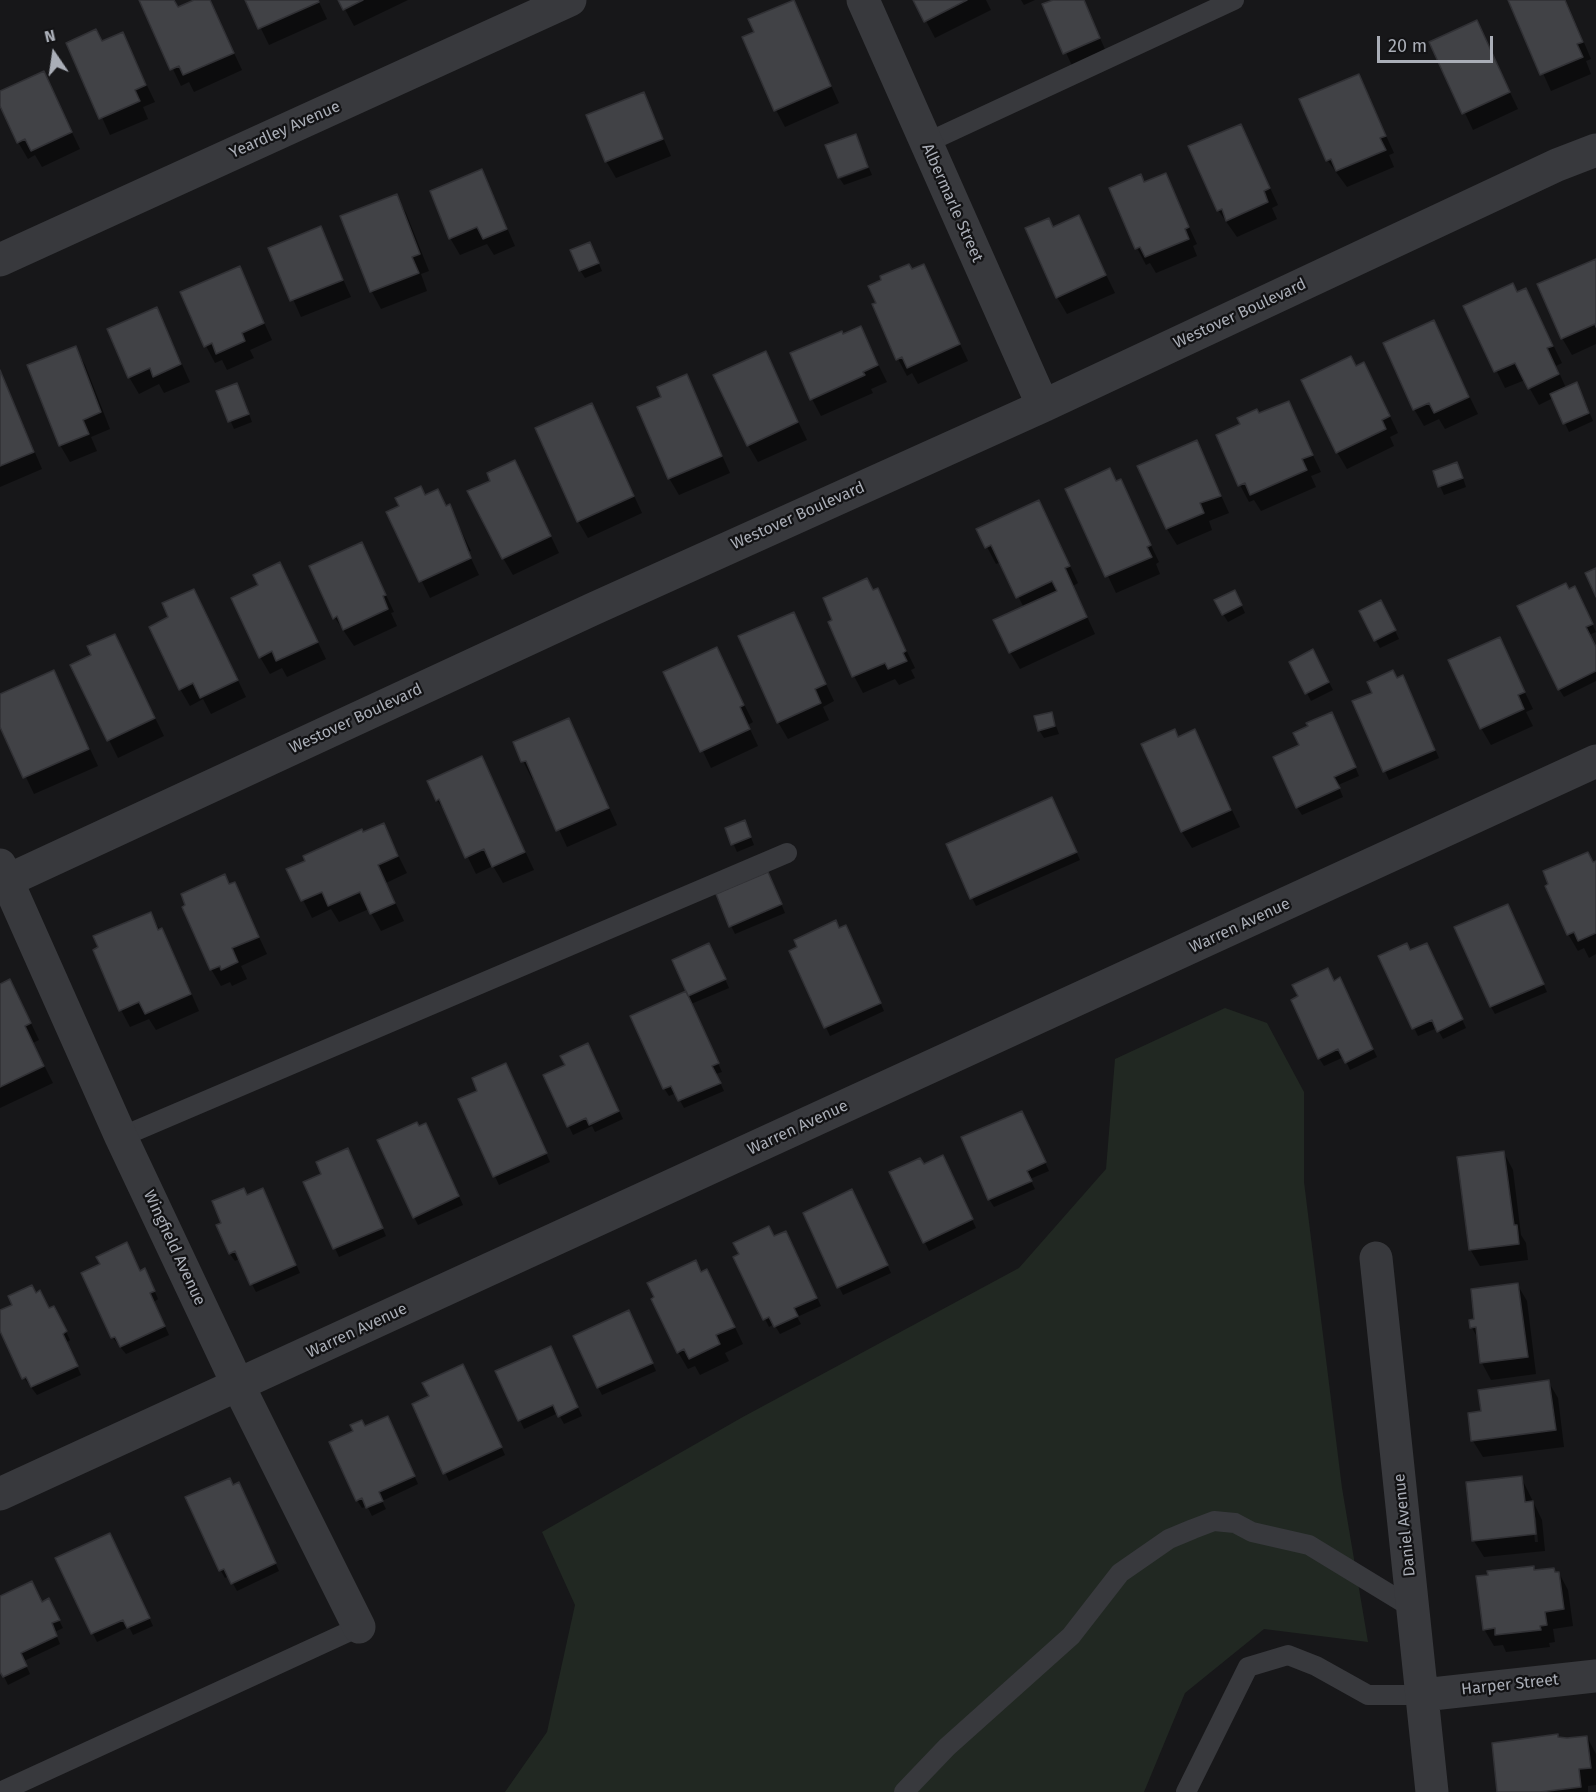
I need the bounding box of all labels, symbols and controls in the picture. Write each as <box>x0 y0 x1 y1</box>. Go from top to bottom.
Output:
north arrow <box>24 24 84 84</box>
scale bar <box>1380 24 1496 62</box>
text: N <box>43 26 57 46</box>
text: 20 m <box>1388 35 1427 57</box>
street label: Yeardley Avenue <box>227 97 343 163</box>
street label: Albermarle Street <box>917 141 987 265</box>
street label: Westover Boulevard <box>1171 275 1309 353</box>
street label: Westover Boulevard <box>728 478 868 554</box>
street label: Westover Boulevard <box>287 680 425 758</box>
street label: Warren Avenue <box>1187 894 1293 958</box>
street label: Warren Avenue <box>745 1096 851 1160</box>
street label: Wingfield Avenue <box>139 1187 209 1309</box>
street label: Warren Avenue <box>304 1299 410 1363</box>
street label: Daniel Avenue <box>1390 1473 1420 1577</box>
street label: Harper Street <box>1460 1670 1560 1700</box>

